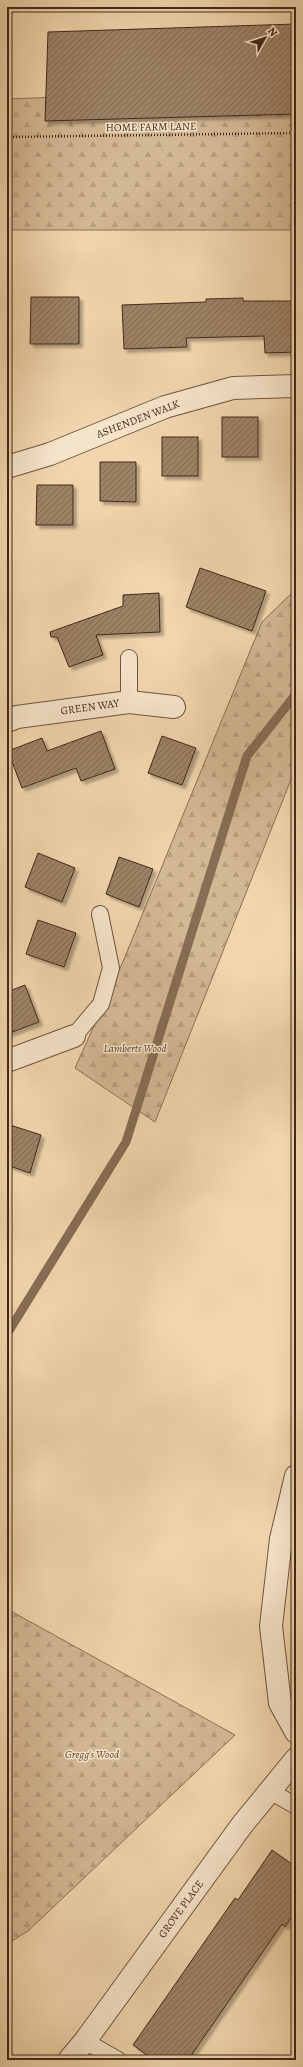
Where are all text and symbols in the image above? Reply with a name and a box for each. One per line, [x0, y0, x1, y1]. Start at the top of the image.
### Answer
north arrow [245, 18, 285, 58]
text: N [264, 24, 281, 40]
street label: HOME FARM LANE [106, 119, 196, 135]
street label: ASHENDEN WALK [93, 396, 182, 442]
street label: GREEN WAY [60, 695, 121, 719]
park label: Lamberts Wood [104, 1041, 167, 1056]
park label: Gregg's Wood [65, 1747, 119, 1762]
street label: GROVE PLACE [155, 1877, 207, 1941]

